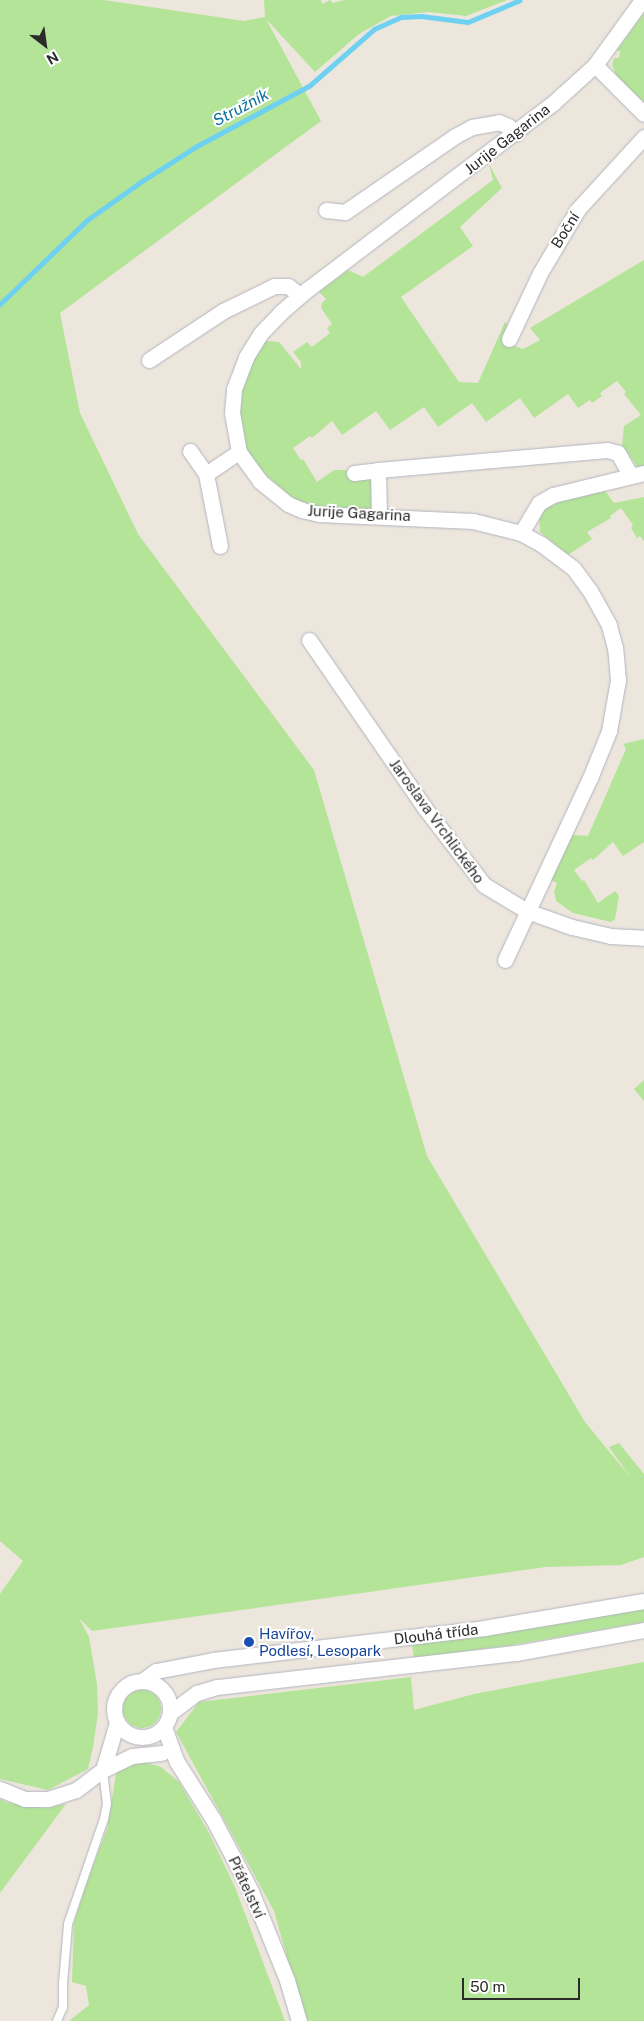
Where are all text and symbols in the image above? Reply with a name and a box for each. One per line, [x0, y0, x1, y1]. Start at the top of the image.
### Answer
north arrow [20, 20, 70, 70]
text: N [44, 48, 61, 68]
water label: Stružník [210, 85, 272, 131]
street label: Jurije Gagarina [461, 100, 553, 178]
street label: Boční [547, 209, 583, 251]
street label: Jurije Gagarina [307, 501, 411, 525]
street label: Jaroslava Vrchlického [386, 755, 488, 887]
street label: Dlouhá třída [393, 1620, 479, 1648]
place label: Havířov, Podlesí, Lesopark [259, 1624, 381, 1659]
marker: Havířov, Podlesí, Lesopark [243, 1636, 255, 1648]
street label: Přátelství [225, 1853, 269, 1921]
scale bar [464, 1968, 582, 2000]
text: 50 m [470, 1978, 505, 1995]

